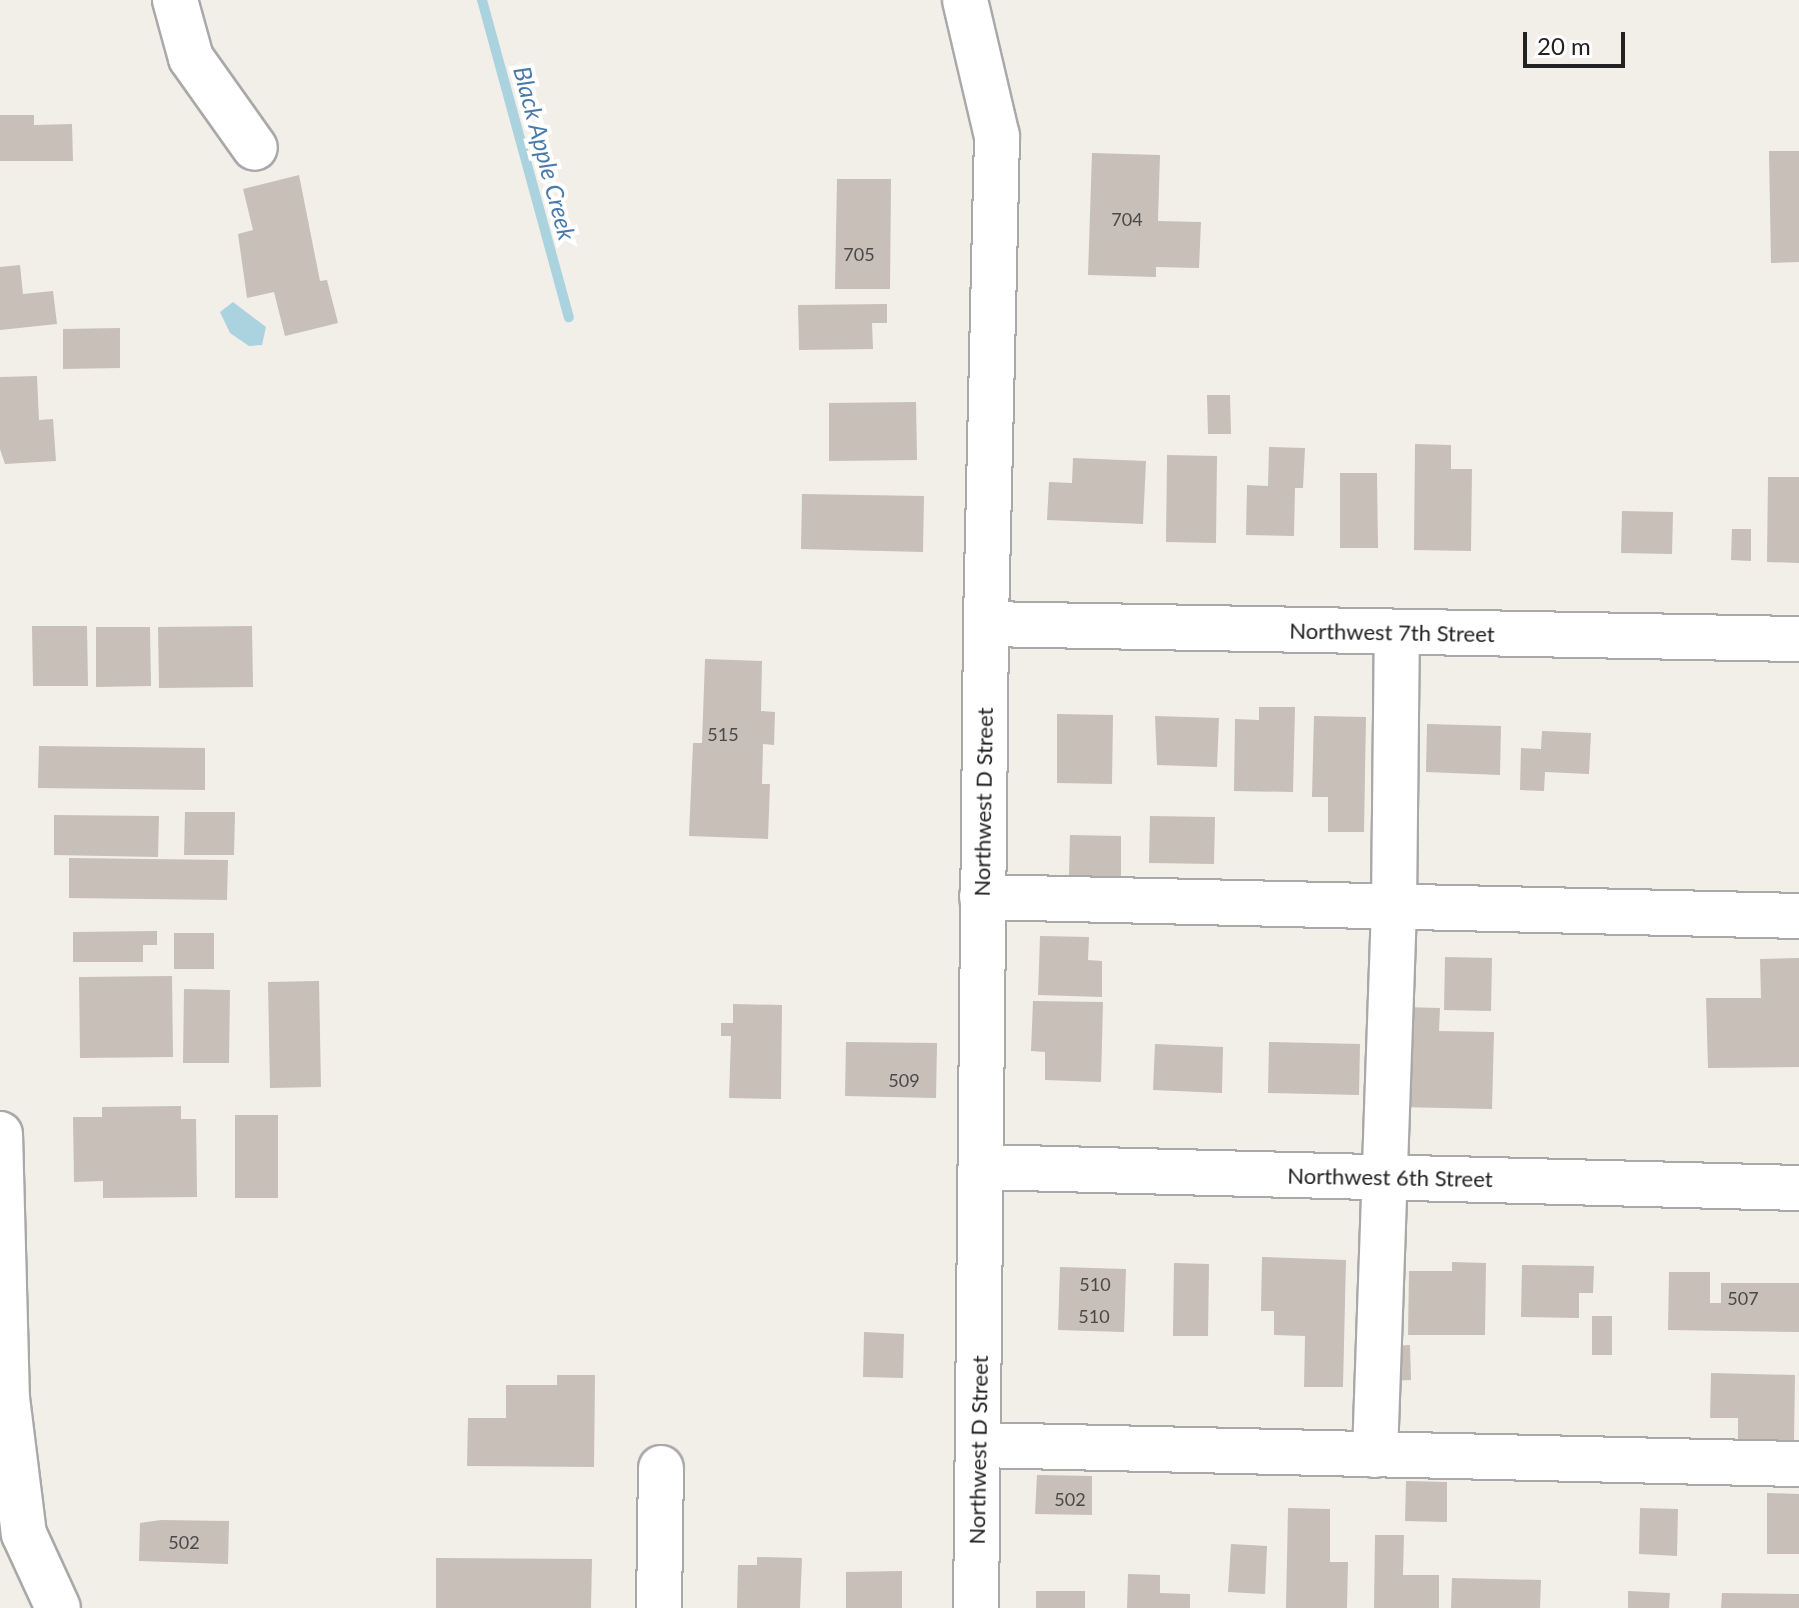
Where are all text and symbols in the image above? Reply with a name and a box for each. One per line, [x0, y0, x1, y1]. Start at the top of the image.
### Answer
scale bar [1527, 16, 1629, 66]
text: 20 m [1537, 31, 1591, 60]
water label: Black Apple Creek [508, 62, 582, 244]
house number: 704 [1111, 208, 1143, 230]
house number: 705 [843, 243, 875, 265]
street label: Northwest 7th Street [1289, 617, 1495, 647]
street label: Northwest D Street [968, 707, 998, 897]
house number: 515 [707, 723, 739, 745]
house number: 509 [888, 1069, 920, 1091]
street label: Northwest 6th Street [1287, 1162, 1493, 1192]
house number: 510 [1079, 1273, 1111, 1295]
house number: 507 [1727, 1287, 1759, 1309]
house number: 510 [1078, 1305, 1110, 1327]
street label: Northwest D Street [963, 1355, 993, 1545]
house number: 502 [1054, 1488, 1086, 1510]
house number: 502 [168, 1531, 200, 1553]

